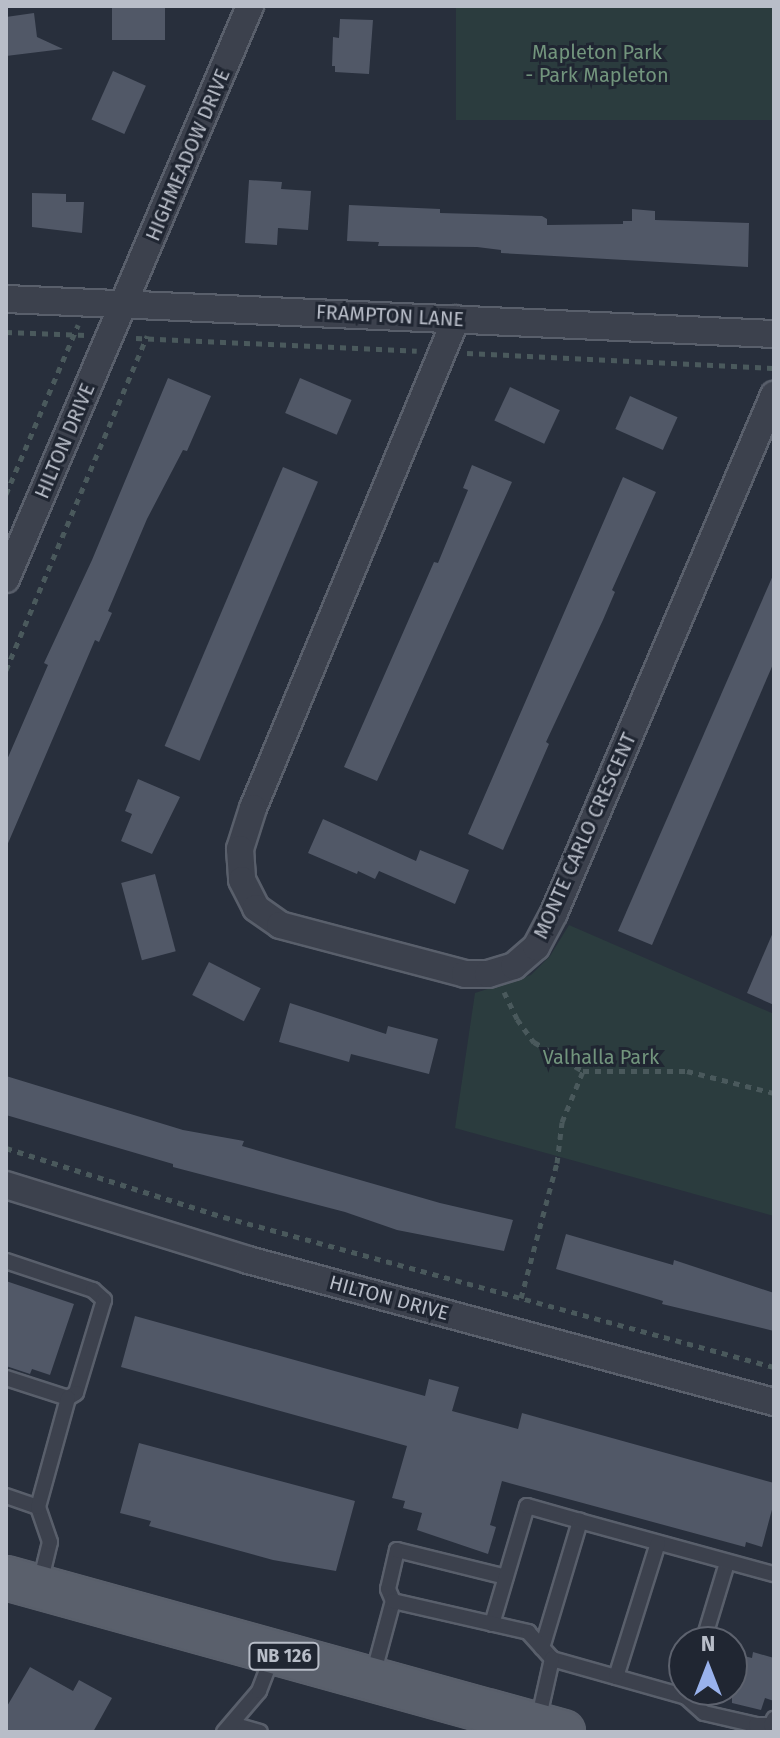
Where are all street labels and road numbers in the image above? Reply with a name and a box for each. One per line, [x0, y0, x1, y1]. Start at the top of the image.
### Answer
street label: HIGHMEADOW DRIVE [141, 65, 235, 245]
street label: FRAMPTON LANE [315, 300, 465, 332]
street label: HILTON DRIVE [30, 380, 100, 502]
street label: MONTE CARLO CRESCENT [529, 729, 641, 943]
street label: HILTON DRIVE [327, 1270, 451, 1326]
road number: NB 126 [248, 1642, 320, 1670]

